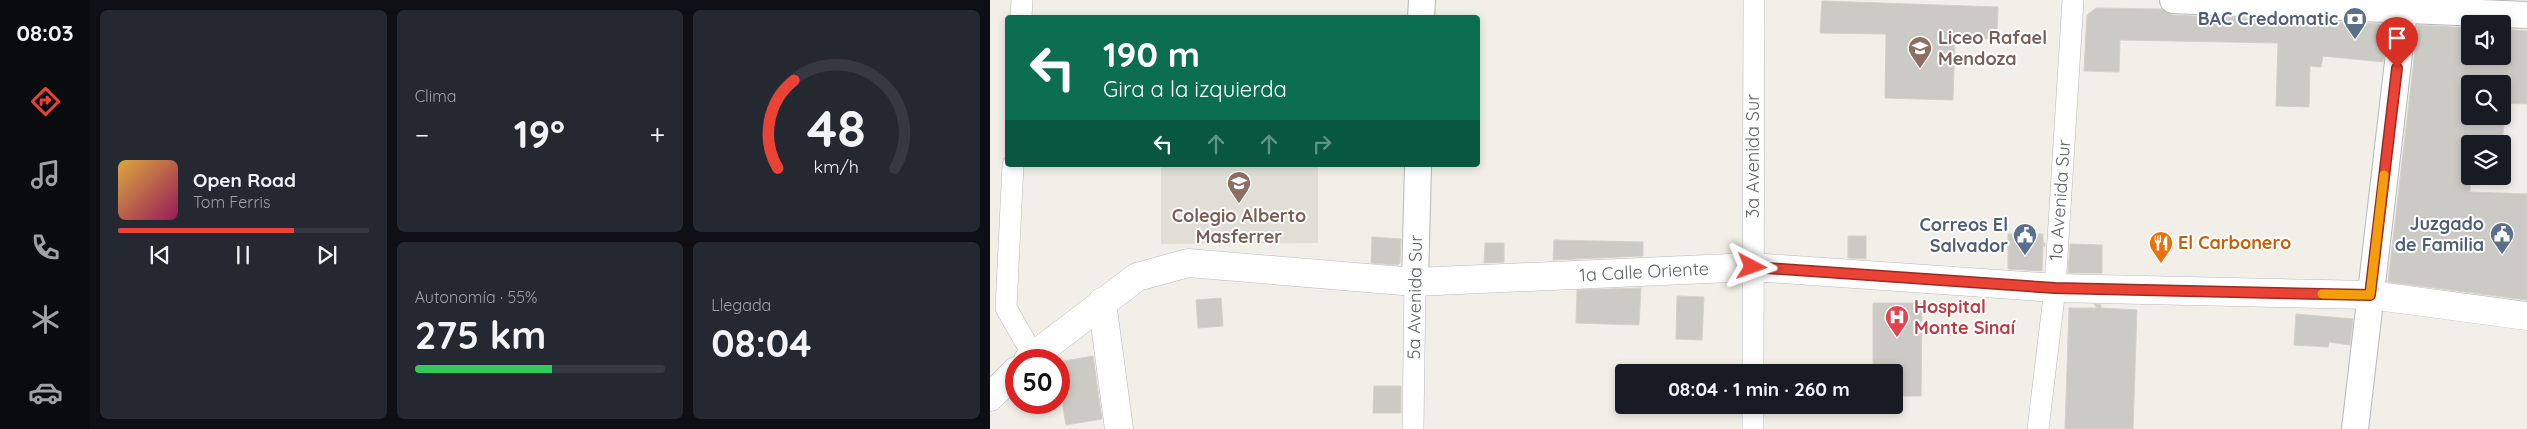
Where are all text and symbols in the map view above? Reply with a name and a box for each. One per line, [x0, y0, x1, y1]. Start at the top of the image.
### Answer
bank icon: BAC Credomatic [2342, 6, 2368, 40]
place label: BAC Credomatic [2198, 7, 2338, 30]
map controls [2461, 15, 2511, 185]
button: sound [2461, 15, 2511, 65]
pin [2376, 17, 2418, 68]
text: 08:03 [17, 19, 73, 47]
icon: arrive [2383, 24, 2411, 52]
place label: Liceo Rafael Mendoza [1938, 26, 2047, 70]
text: 190 m [1103, 32, 1200, 76]
icon: left [1020, 35, 1085, 100]
school or university icon: Liceo Rafael Mendoza [1907, 35, 1933, 69]
text: Gira a la izquierda [1103, 75, 1287, 103]
button: search [2461, 75, 2511, 125]
icon: directions [28, 84, 63, 119]
text: Clima [415, 86, 457, 106]
street label: 3a Avenida Sur [1741, 94, 1764, 218]
text: 48 [807, 95, 866, 160]
text: 19° [514, 110, 565, 158]
text: − [415, 117, 429, 152]
text: + [650, 117, 665, 152]
icon: left [1149, 130, 1177, 158]
icon: ahead [1202, 130, 1230, 158]
icon: ahead [1255, 130, 1283, 158]
icon: right [1308, 130, 1336, 158]
button: layers [2461, 135, 2511, 185]
street label: 1a Avenida Sur [2044, 138, 2075, 261]
text: km/h [814, 155, 859, 177]
icon: music [28, 157, 63, 192]
text: Open Road [193, 168, 296, 192]
school or university icon: Colegio Alberto Masferrer [1226, 170, 1252, 204]
text: Tom Ferris [193, 192, 270, 212]
place label: Colegio Alberto Masferrer [1172, 204, 1306, 248]
place label: Juzgado de Familia [2395, 212, 2484, 256]
place label: Correos El Salvador [1920, 213, 2008, 257]
public building icon: Juzgado de Familia [2489, 221, 2515, 255]
public building icon: Correos El Salvador [2012, 222, 2038, 256]
icon: phone [28, 230, 63, 265]
restaurant icon: El Carbonero [2148, 230, 2174, 264]
place label: El Carbonero [2178, 231, 2291, 254]
street label: 5a Avenida Sur [1402, 234, 1427, 360]
position arrow [1725, 240, 1777, 292]
icon: previous [146, 241, 174, 269]
icon: pause [229, 241, 257, 269]
icon: next [313, 241, 341, 269]
street label: 1a Calle Oriente [1579, 257, 1709, 286]
text: Autonomía · 55% [415, 287, 537, 307]
text: Llegada [711, 295, 771, 315]
place label: Hospital Monte Sinaí [1914, 295, 2016, 339]
icon: climate [28, 302, 63, 337]
hospital icon: Hospital Monte Sinaí [1884, 304, 1910, 338]
text: 275 km [415, 311, 546, 359]
text: 08:04 [711, 319, 812, 367]
speed limit sign: 50 [1005, 349, 1070, 414]
icon: car [28, 375, 63, 410]
text: 08:04 · 1 min · 260 m [1668, 377, 1850, 401]

